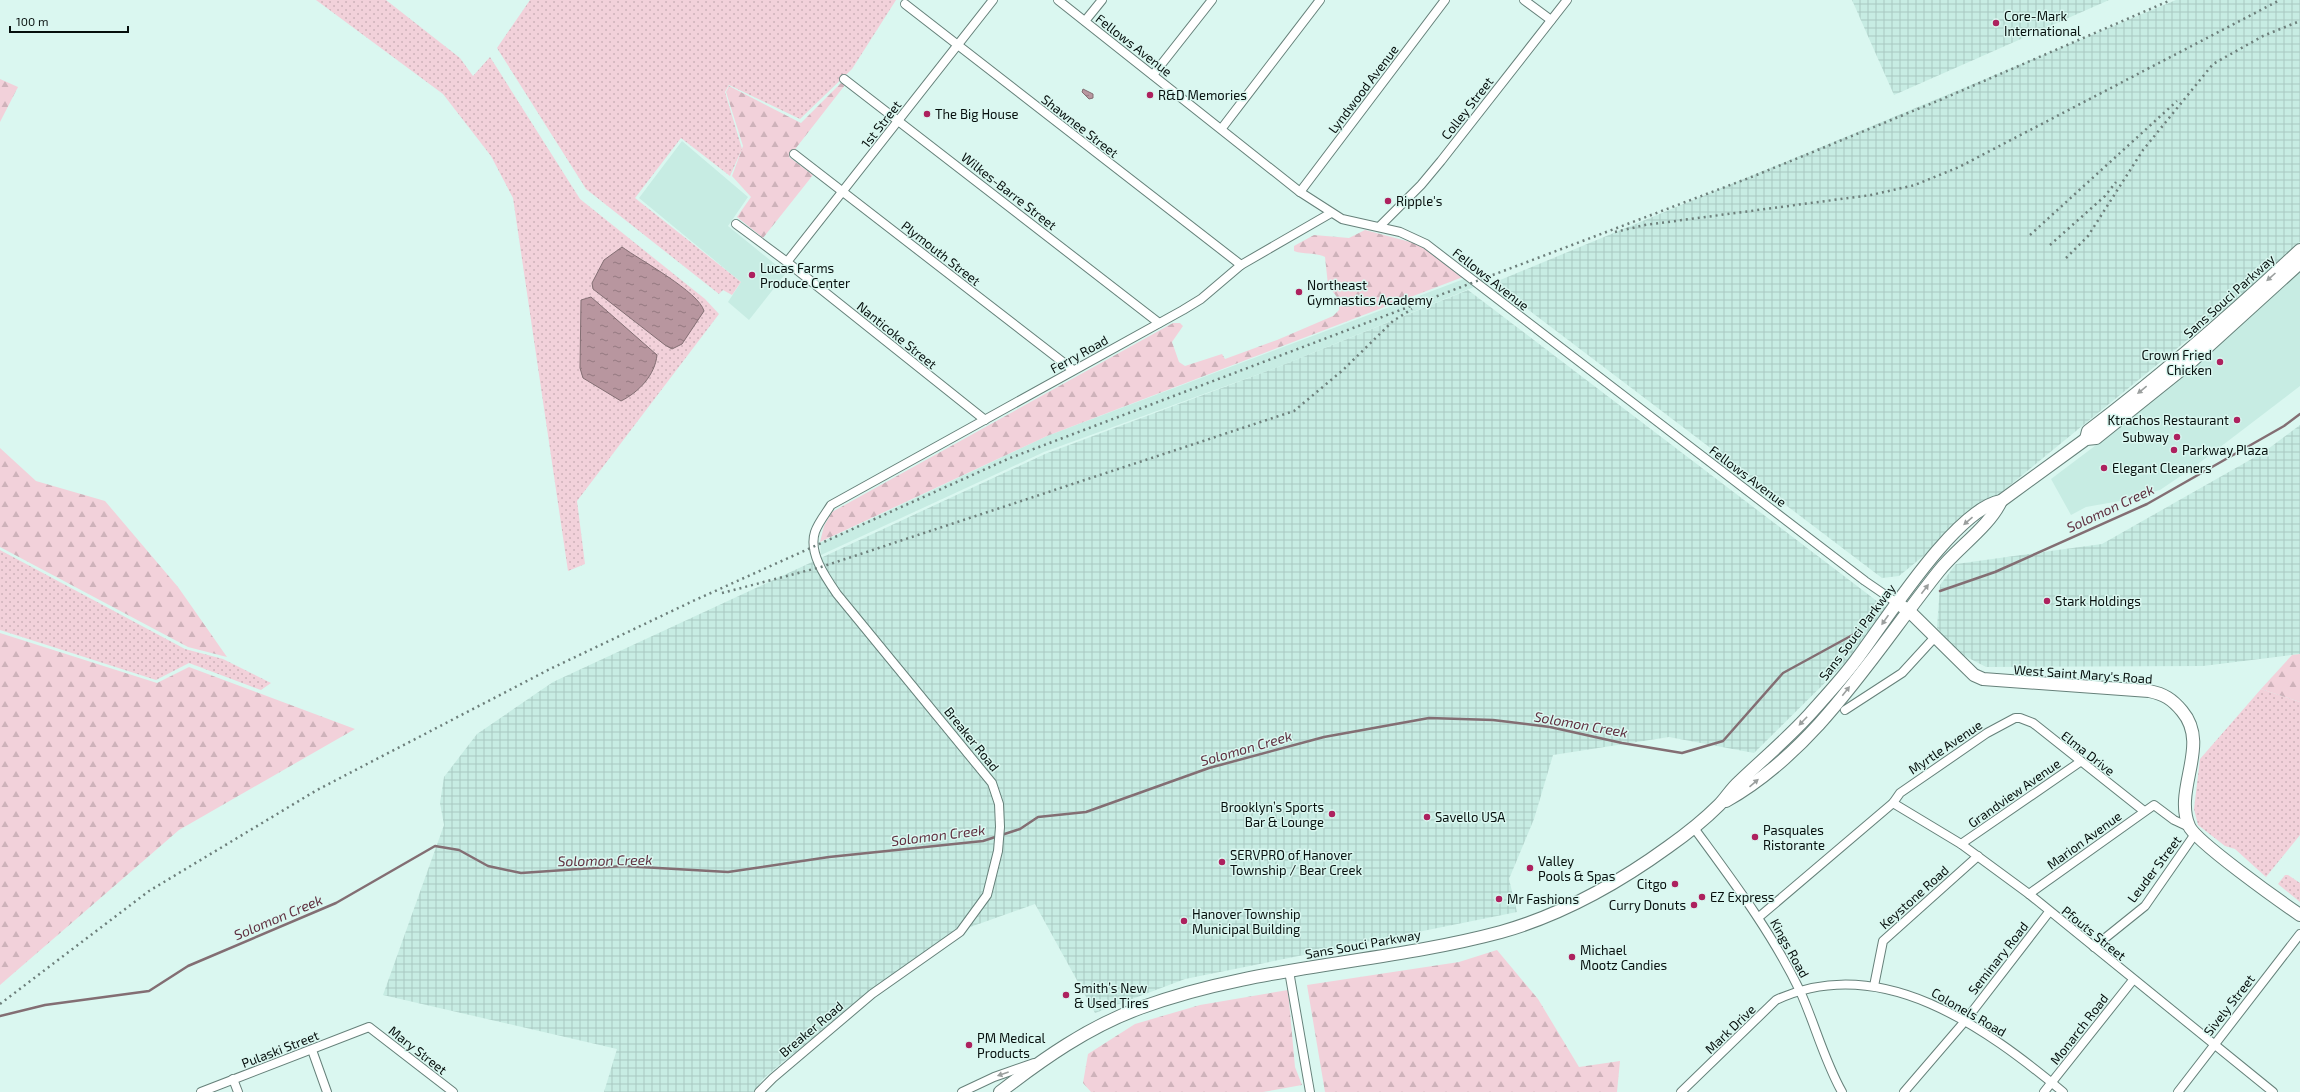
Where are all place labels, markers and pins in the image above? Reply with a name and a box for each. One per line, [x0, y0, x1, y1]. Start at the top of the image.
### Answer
place label: Core-Mark International [2004, 8, 2081, 39]
marker: Core-Mark International [1991, 18, 2001, 28]
place label: R&D Memories [1158, 87, 1247, 103]
marker: R&D Memories [1145, 90, 1155, 100]
place label: The Big House [935, 106, 1019, 122]
marker: The Big House [922, 109, 932, 119]
place label: Ripple's [1396, 193, 1442, 209]
marker: Ripple's [1383, 196, 1393, 206]
place label: Lucas Farms Produce Center [760, 260, 850, 291]
marker: Lucas Farms Produce Center [747, 270, 757, 280]
place label: Northeast Gymnastics Academy [1307, 277, 1433, 308]
marker: Northeast Gymnastics Academy [1294, 287, 1304, 297]
place label: Crown Fried Chicken [2141, 347, 2212, 378]
marker: Crown Fried Chicken [2215, 357, 2225, 367]
place label: Ktrachos Restaurant [2108, 412, 2229, 428]
marker: Ktrachos Restaurant [2232, 415, 2242, 425]
place label: Subway [2122, 429, 2169, 445]
marker: Subway [2172, 432, 2182, 442]
place label: Parkway Plaza [2182, 442, 2268, 458]
marker: Parkway Plaza [2169, 445, 2179, 455]
place label: Elegant Cleaners [2112, 460, 2212, 476]
marker: Elegant Cleaners [2099, 463, 2109, 473]
place label: Stark Holdings [2055, 593, 2141, 609]
marker: Stark Holdings [2042, 596, 2052, 606]
place label: Brooklyn’s Sports Bar & Lounge [1221, 799, 1324, 830]
marker: Brooklyn’s Sports Bar & Lounge [1327, 809, 1337, 819]
place label: Savello USA [1435, 809, 1505, 825]
marker: Savello USA [1422, 812, 1432, 822]
place label: Pasquales Ristorante [1763, 822, 1825, 853]
marker: Pasquales Ristorante [1750, 832, 1760, 842]
place label: SERVPRO of Hanover Township / Bear Creek [1230, 847, 1363, 878]
place label: Valley Pools & Spas [1538, 853, 1615, 884]
marker: SERVPRO of Hanover Township / Bear Creek [1217, 857, 1227, 867]
marker: Valley Pools & Spas [1525, 863, 1535, 873]
place label: Citgo [1637, 876, 1667, 892]
marker: Citgo [1670, 879, 1680, 889]
place label: EZ Express [1710, 889, 1774, 905]
place label: Mr Fashions [1507, 891, 1579, 907]
marker: EZ Express [1697, 892, 1707, 902]
marker: Mr Fashions [1494, 894, 1504, 904]
place label: Curry Donuts [1609, 897, 1686, 913]
marker: Curry Donuts [1689, 900, 1699, 910]
place label: Hanover Township Municipal Building [1192, 906, 1301, 937]
marker: Hanover Township Municipal Building [1179, 916, 1189, 926]
place label: Michael Mootz Candies [1580, 942, 1667, 973]
marker: Michael Mootz Candies [1567, 952, 1577, 962]
place label: Smith’s New & Used Tires [1074, 980, 1149, 1011]
marker: Smith’s New & Used Tires [1061, 990, 1071, 1000]
place label: PM Medical Products [977, 1030, 1046, 1061]
marker: PM Medical Products [964, 1040, 974, 1050]

